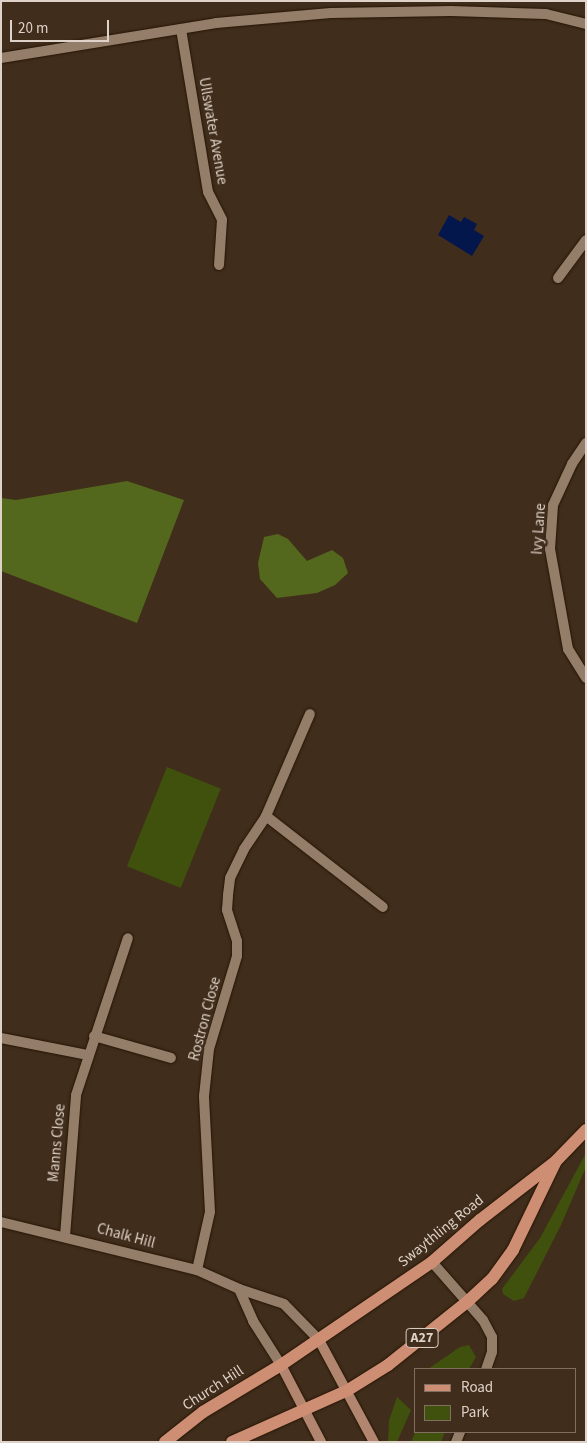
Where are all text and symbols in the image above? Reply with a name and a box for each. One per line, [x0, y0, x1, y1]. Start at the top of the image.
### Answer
scale bar [12, 10, 111, 42]
text: 20 m [18, 18, 48, 39]
street label: Ullswater Avenue [195, 76, 231, 186]
street label: Ivy Lane [528, 503, 550, 555]
street label: Rostron Close [185, 975, 225, 1063]
street label: Manns Close [45, 1103, 69, 1183]
street label: Swaythling Road [395, 1191, 487, 1271]
street label: Chalk Hill [95, 1220, 157, 1252]
road number: A27 [404, 1326, 440, 1350]
street label: Church Hill [179, 1362, 247, 1414]
legend [414, 1368, 577, 1433]
text: Road [461, 1377, 493, 1398]
text: Park [461, 1402, 489, 1423]

